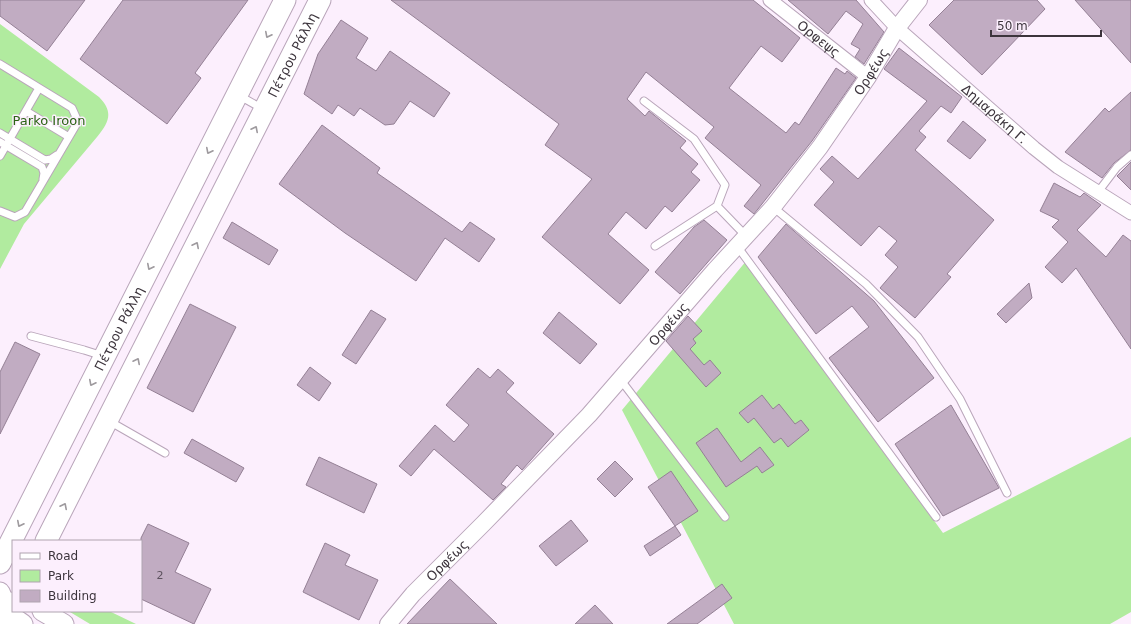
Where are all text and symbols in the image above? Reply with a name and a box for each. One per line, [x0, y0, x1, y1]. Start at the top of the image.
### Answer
street label: Πέτρου Ράλλη [265, 10, 320, 100]
scale bar [991, 12, 1101, 38]
street label: Ορφεψς [794, 17, 843, 60]
text: 50 m [997, 19, 1028, 33]
one-way arrow [265, 31, 273, 38]
street label: Ορφέως [850, 45, 891, 98]
street label: Δημαράκη Γ. [959, 81, 1031, 146]
park label: Parko Iroon [13, 113, 85, 128]
one-way arrow [250, 125, 258, 133]
one-way arrow [206, 147, 214, 154]
one-way arrow [192, 241, 199, 249]
one-way arrow [147, 262, 155, 270]
street label: Πέτρου Ράλλη [91, 284, 146, 373]
street label: Ορφέως [645, 299, 691, 349]
one-way arrow [133, 357, 140, 365]
one-way arrow [89, 378, 96, 386]
one-way arrow [59, 503, 66, 510]
one-way arrow [17, 520, 24, 528]
street label: Ορφέως [423, 536, 471, 584]
legend [12, 540, 142, 612]
text: Road [48, 549, 78, 563]
text: Park [48, 569, 74, 583]
house number: 2 [157, 569, 164, 582]
text: Building [48, 589, 97, 603]

